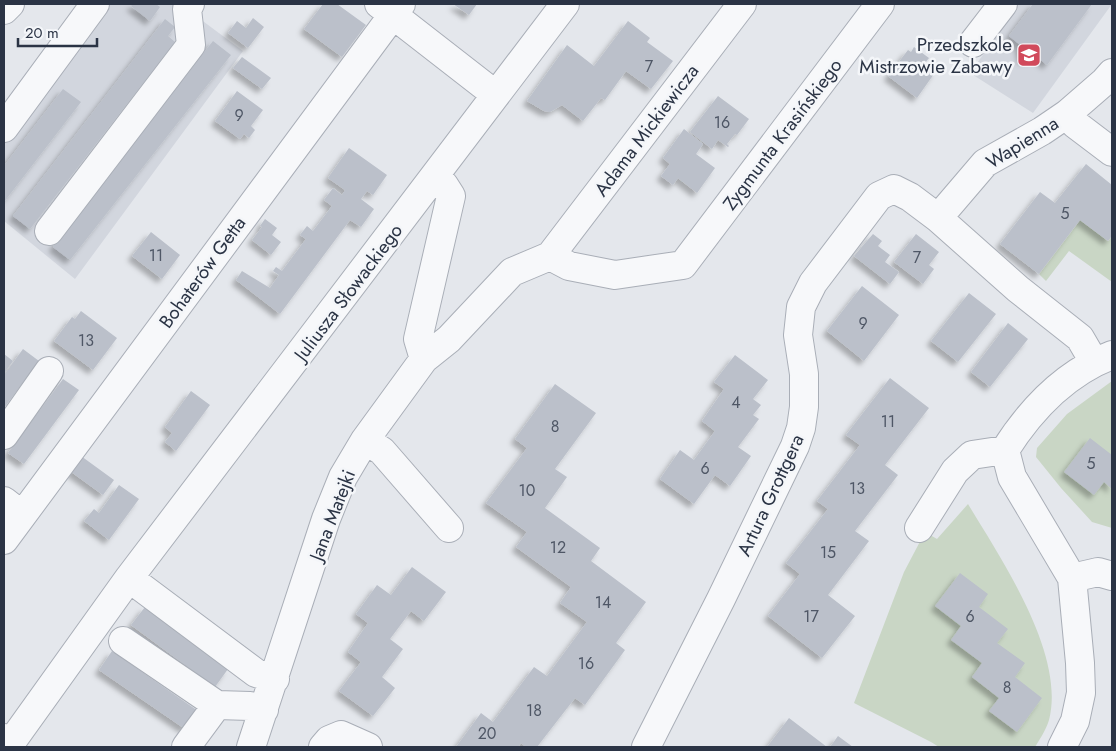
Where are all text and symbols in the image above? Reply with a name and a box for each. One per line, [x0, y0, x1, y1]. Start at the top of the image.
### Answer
scale bar [18, 15, 96, 47]
text: 20 m [25, 22, 59, 44]
place label: Przedszkole Mistrzowie Zabawy [859, 31, 1013, 80]
school or university icon: Przedszkole Mistrzowie Zabawy [1016, 42, 1042, 68]
street label: Zygmunta Krasińskiego [716, 53, 848, 216]
house number: 7 [645, 55, 654, 78]
street label: Adama Mickiewicza [588, 59, 705, 202]
house number: 9 [234, 104, 244, 127]
street label: Wapienna [981, 110, 1064, 175]
house number: 16 [714, 111, 730, 134]
house number: 5 [1060, 202, 1070, 225]
street label: Bohaterów Getta [153, 211, 252, 334]
street label: Juliusza Słowackiego [286, 218, 409, 369]
house number: 11 [149, 244, 163, 267]
house number: 7 [913, 246, 922, 269]
house number: 9 [858, 312, 868, 335]
house number: 13 [78, 329, 94, 352]
house number: 4 [731, 391, 741, 414]
house number: 11 [881, 410, 895, 433]
house number: 8 [551, 415, 559, 438]
street label: Artura Grottgera [730, 430, 811, 561]
house number: 5 [1086, 452, 1096, 475]
house number: 6 [700, 457, 710, 480]
street label: Jana Matejki [302, 466, 362, 567]
house number: 13 [849, 477, 865, 500]
house number: 10 [519, 479, 535, 502]
house number: 12 [550, 536, 566, 559]
house number: 15 [820, 541, 836, 564]
house number: 14 [595, 591, 611, 614]
house number: 17 [803, 605, 819, 628]
house number: 6 [965, 605, 975, 628]
house number: 16 [578, 652, 594, 675]
house number: 8 [1003, 676, 1011, 699]
house number: 18 [526, 699, 542, 722]
house number: 20 [478, 722, 496, 745]

